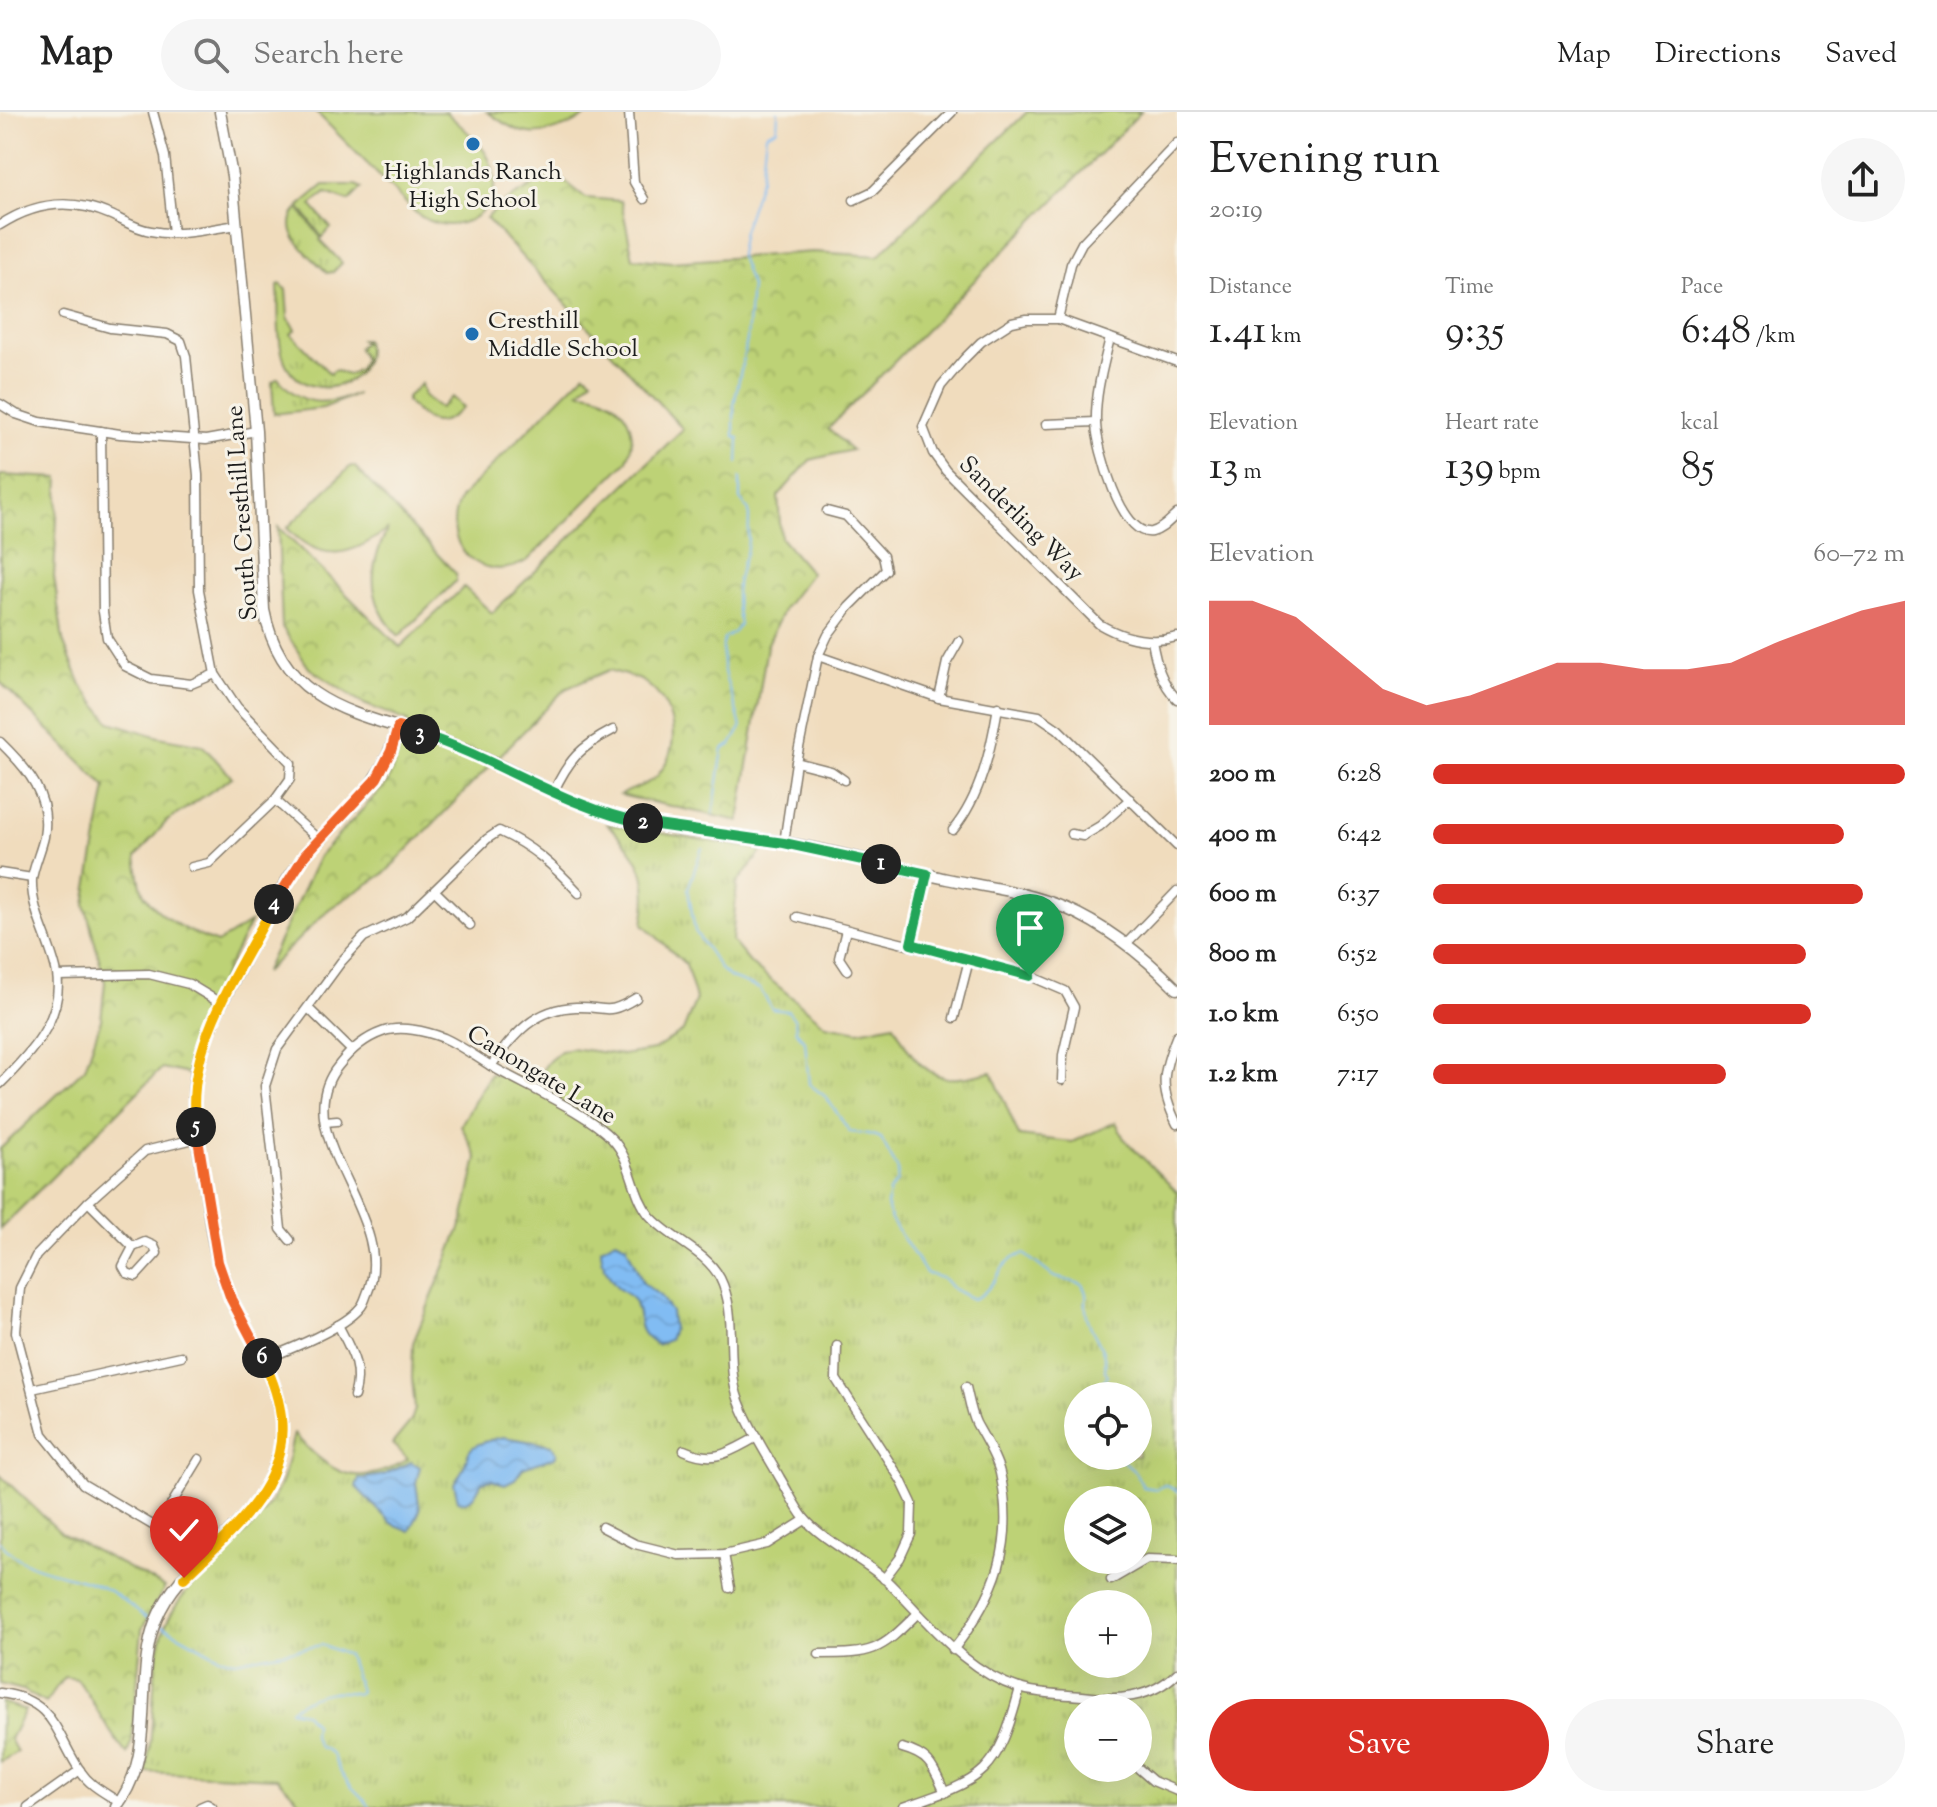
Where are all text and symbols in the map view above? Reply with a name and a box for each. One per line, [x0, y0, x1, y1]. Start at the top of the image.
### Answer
search box [161, 19, 721, 91]
text: Map [40, 28, 113, 82]
icon: search [189, 33, 233, 77]
text: Search here [253, 34, 404, 77]
text: Map [1557, 35, 1611, 75]
text: Directions [1655, 35, 1781, 75]
text: Saved [1825, 35, 1897, 75]
text: Evening run [1209, 130, 1441, 193]
marker: Highlands Ranch High School [464, 135, 482, 153]
button: share [1821, 138, 1905, 222]
place label: Highlands Ranch High School [384, 156, 562, 218]
text: 20:19 [1209, 192, 1263, 229]
text: Distance [1209, 272, 1292, 304]
text: Time [1445, 272, 1494, 304]
text: Pace [1681, 272, 1723, 304]
text: 1.41 [1209, 304, 1266, 361]
text: 9:35 [1445, 304, 1505, 361]
text: 6:48 [1681, 304, 1751, 361]
place label: Cresthill Middle School [488, 305, 638, 367]
text: km [1266, 321, 1301, 353]
text: /km [1751, 321, 1796, 353]
marker: Cresthill Middle School [463, 325, 481, 343]
street label: South Cresthill Lane [219, 404, 267, 622]
text: Elevation [1209, 408, 1298, 440]
text: Heart rate [1445, 408, 1539, 440]
text: kcal [1681, 408, 1719, 440]
text: 13 [1209, 440, 1239, 497]
text: 139 [1445, 440, 1494, 497]
text: 85 [1681, 440, 1715, 497]
street label: Sanderling Way [950, 449, 1091, 590]
text: m [1239, 457, 1262, 489]
text: bpm [1494, 457, 1541, 489]
text: Elevation [1209, 536, 1314, 573]
text: 60–72 m [1813, 536, 1905, 573]
pin: 3 [400, 714, 440, 754]
text: 3 [416, 718, 424, 750]
text: 200 m [1209, 756, 1276, 793]
text: 6:28 [1337, 756, 1382, 793]
pin: 2 [623, 803, 663, 843]
text: 2 [638, 807, 648, 839]
text: 400 m [1209, 816, 1276, 853]
text: 6:42 [1337, 816, 1382, 853]
pin: 1 [861, 844, 901, 884]
text: 1 [877, 848, 885, 880]
text: 600 m [1209, 876, 1276, 913]
text: 6:37 [1337, 876, 1380, 913]
pin: 4 [254, 884, 294, 924]
text: 4 [268, 888, 280, 920]
pin [996, 894, 1064, 976]
icon: arrive [1008, 906, 1052, 950]
text: 800 m [1209, 936, 1277, 973]
text: 6:52 [1337, 936, 1377, 973]
text: 1.0 km [1209, 996, 1279, 1033]
text: 6:50 [1337, 996, 1379, 1033]
street label: Canongate Lane [460, 1018, 622, 1134]
text: 1.2 km [1209, 1056, 1278, 1093]
text: 7:17 [1337, 1056, 1379, 1093]
pin: 5 [176, 1107, 216, 1147]
text: 5 [192, 1111, 200, 1143]
pin: 6 [242, 1338, 282, 1378]
text: 6 [257, 1342, 267, 1374]
map controls [1064, 1382, 1152, 1782]
button: locate [1064, 1382, 1152, 1470]
button: layers [1064, 1486, 1152, 1574]
pin [150, 1496, 218, 1578]
icon: check [162, 1508, 206, 1552]
button: + [1064, 1590, 1152, 1678]
button: − [1064, 1694, 1152, 1782]
button: Save [1209, 1699, 1549, 1791]
button: Share [1565, 1699, 1905, 1791]

